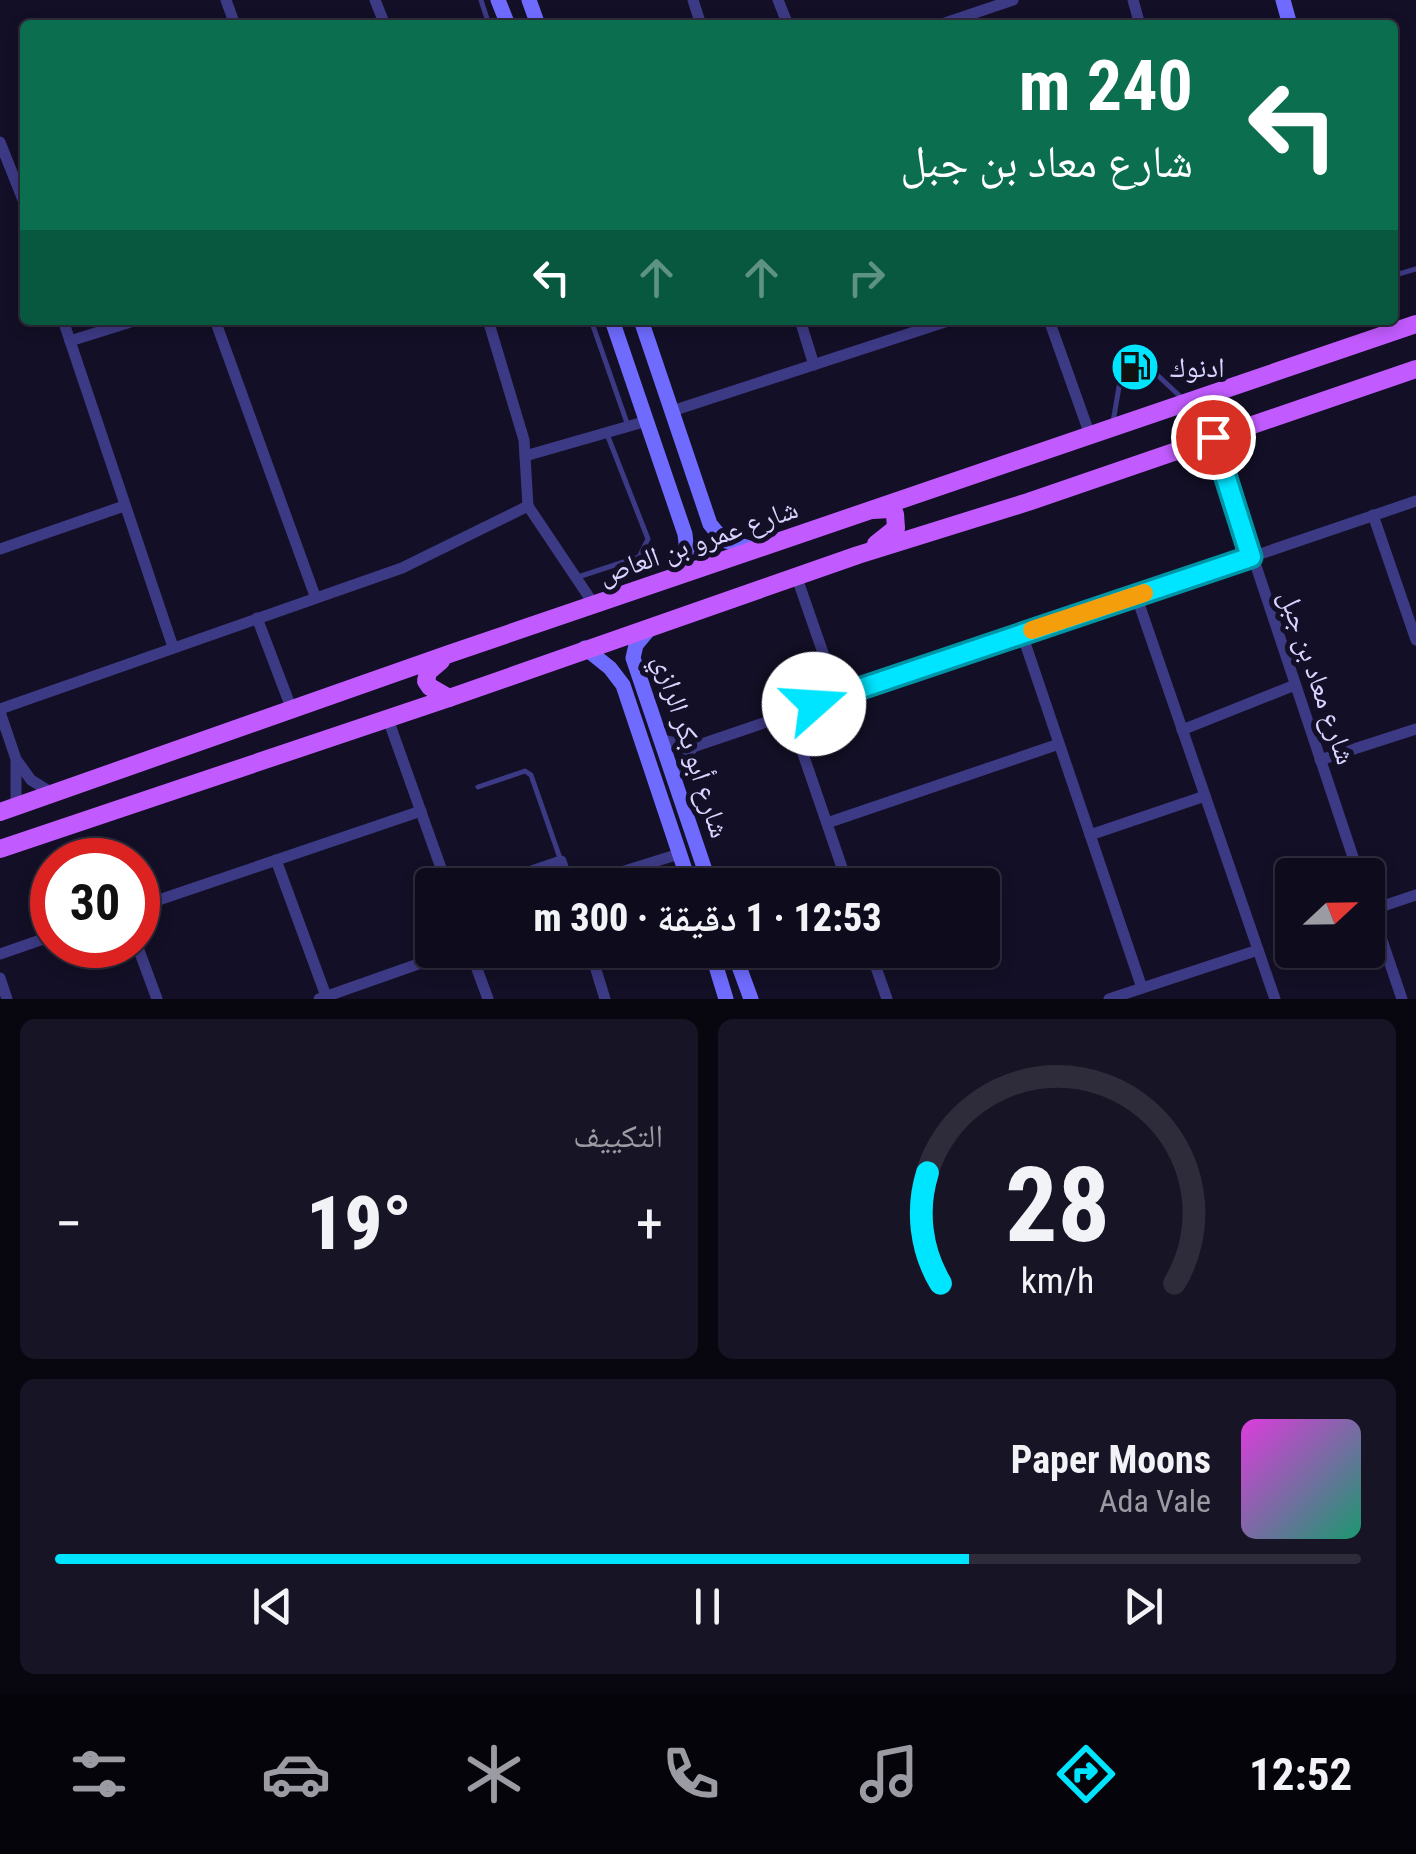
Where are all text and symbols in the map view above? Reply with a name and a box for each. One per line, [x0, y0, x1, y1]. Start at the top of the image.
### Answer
text: 240 m [1019, 45, 1193, 127]
icon: left [1228, 60, 1358, 190]
text: شارع معاد بن جبل [900, 135, 1193, 188]
icon: left [524, 250, 579, 305]
icon: ahead [629, 250, 684, 305]
icon: ahead [734, 250, 789, 305]
icon: right [839, 250, 894, 305]
fuel station icon: ادنوك [1109, 341, 1161, 393]
place label: ادنوك [1170, 351, 1225, 384]
pin [1171, 395, 1256, 480]
icon: arrive [1186, 410, 1241, 465]
street label: شارع عمرو بن العاص [594, 492, 803, 592]
street label: شارع معاد بن جبل [1271, 586, 1363, 769]
street label: شارع أبو بكر الرازي [641, 650, 737, 844]
position arrow [762, 652, 866, 756]
speed limit sign: 30 [30, 838, 160, 968]
north arrow [1275, 858, 1385, 968]
map controls [1275, 858, 1385, 968]
text: 12:53 · 1 دقيقة · 300 m [533, 896, 882, 940]
text: التكييف [573, 1117, 663, 1155]
text: 28 [1004, 1145, 1110, 1266]
text: 19° [306, 1179, 412, 1267]
text: − [55, 1192, 83, 1256]
text: + [636, 1192, 663, 1256]
text: km/h [1020, 1260, 1094, 1302]
text: Paper Moons [1011, 1438, 1211, 1482]
text: Ada Vale [1099, 1482, 1211, 1520]
icon: previous [245, 1579, 300, 1634]
icon: pause [680, 1579, 735, 1634]
icon: next [1116, 1579, 1171, 1634]
icon: filters [64, 1739, 134, 1809]
icon: car [261, 1739, 331, 1809]
icon: climate [459, 1739, 529, 1809]
icon: phone [656, 1739, 726, 1809]
icon: music [854, 1739, 924, 1809]
icon: directions [1051, 1739, 1121, 1809]
text: 12:52 [1249, 1748, 1352, 1801]

